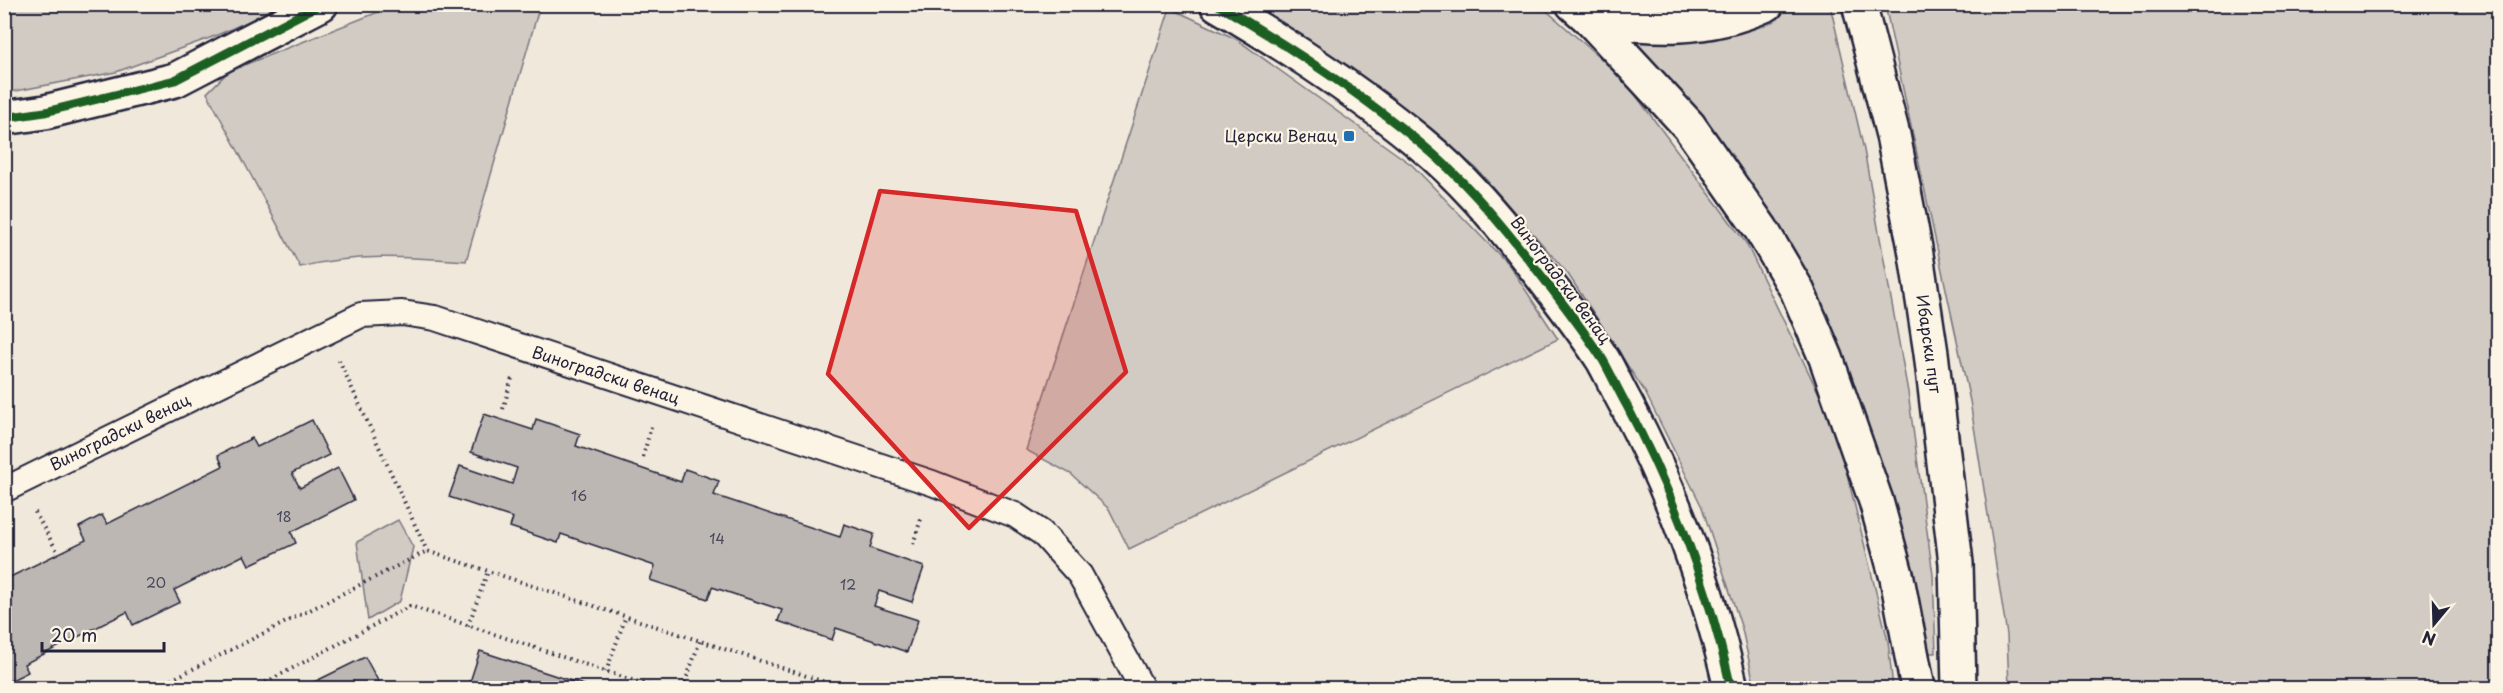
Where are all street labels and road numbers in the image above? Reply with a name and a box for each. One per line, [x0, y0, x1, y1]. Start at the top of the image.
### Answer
street label: Виноградски венац [1506, 211, 1618, 348]
street label: Ибарски пут [1911, 293, 1949, 395]
street label: Виноградски венац [529, 339, 684, 409]
street label: Виноградски венац [45, 386, 194, 476]

